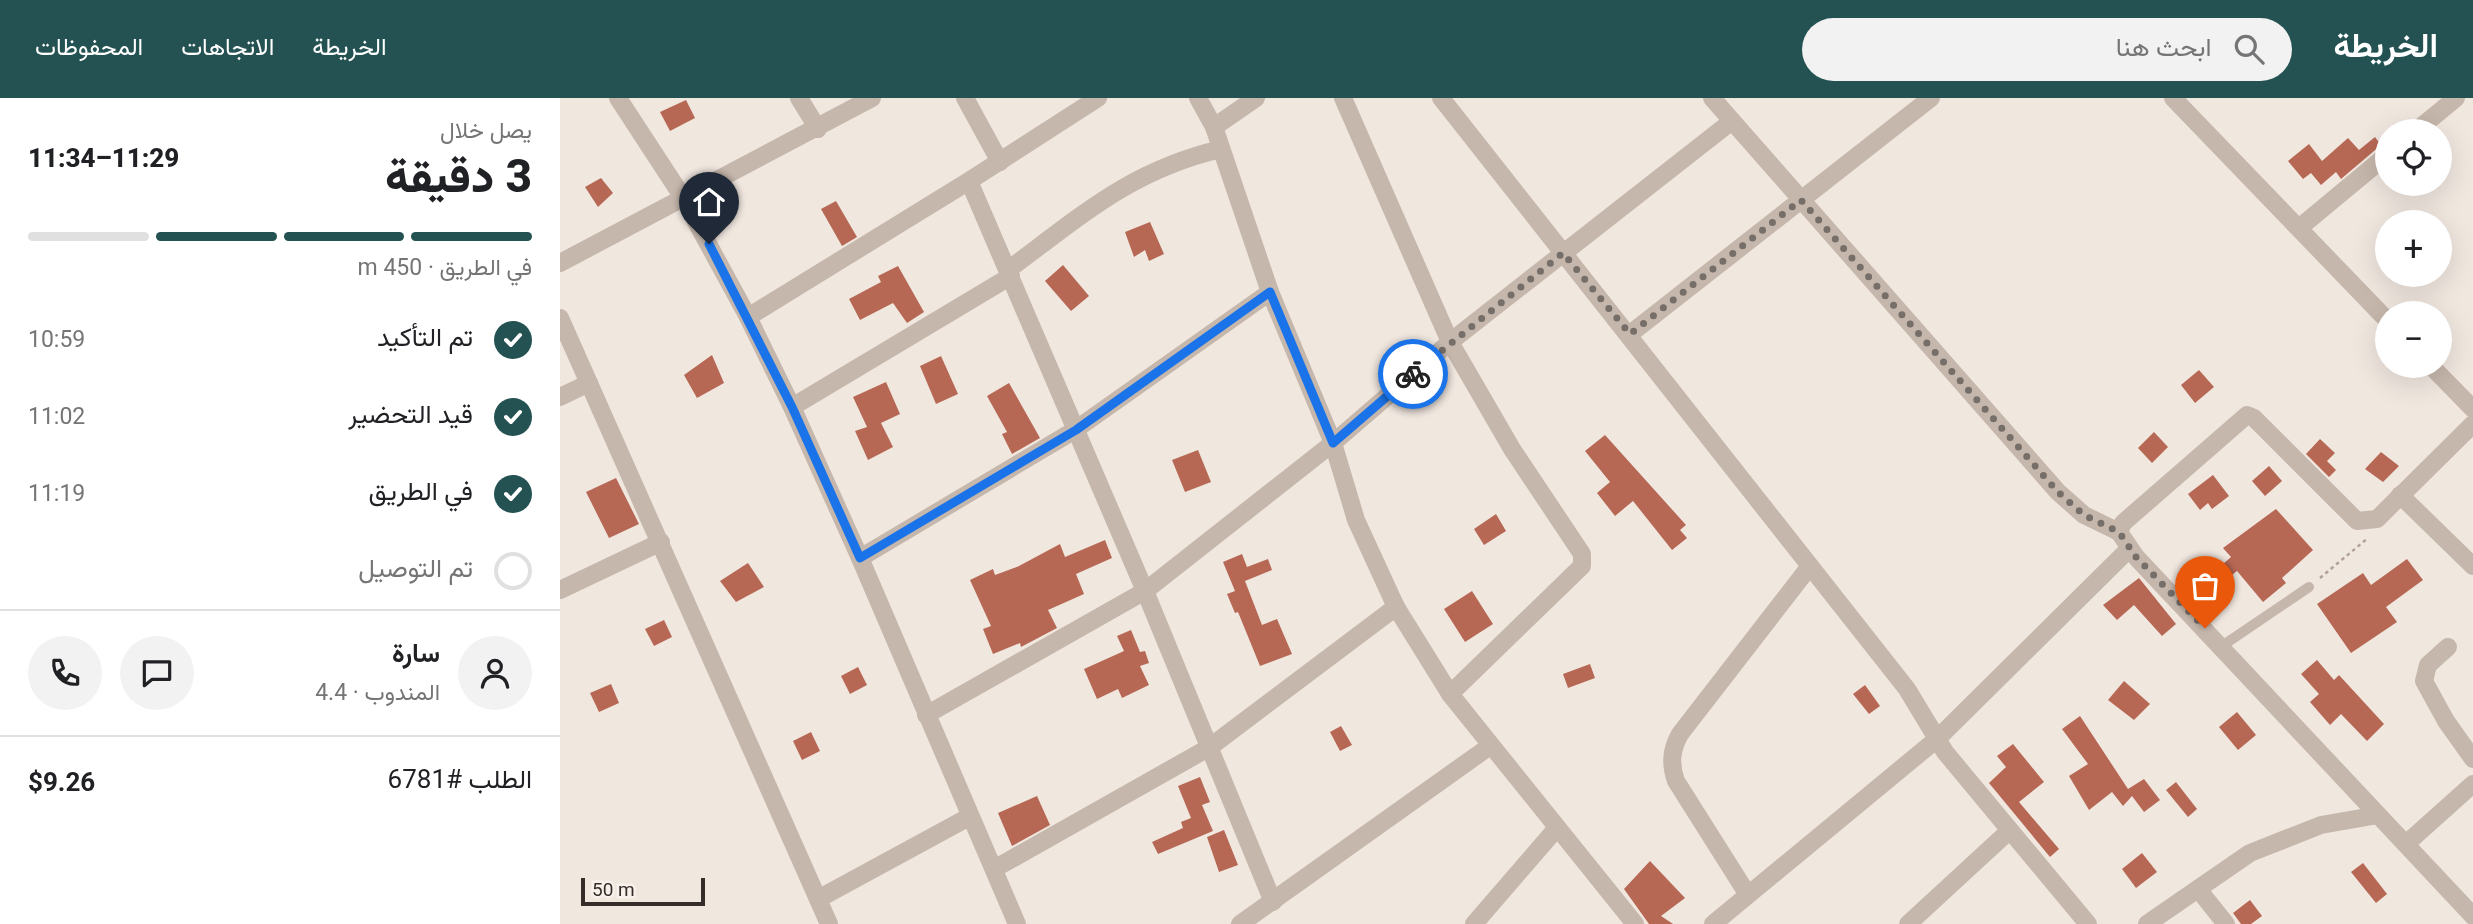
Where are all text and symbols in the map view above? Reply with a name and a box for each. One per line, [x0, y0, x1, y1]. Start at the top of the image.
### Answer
search box [1802, 18, 2292, 81]
text: الخريطة [2334, 26, 2438, 65]
icon: search [2230, 30, 2268, 68]
text: ابحث هنا [2116, 32, 2212, 62]
text: المحفوظات [35, 33, 143, 61]
text: الاتجاهات [181, 33, 274, 61]
text: الخريطة [312, 33, 387, 61]
text: يصل خلال [440, 117, 532, 144]
map controls [2375, 119, 2452, 378]
button: locate [2375, 119, 2452, 196]
text: 11:29–11:34 [28, 143, 179, 173]
text: 3 دقيقة [385, 149, 532, 203]
pin [679, 172, 739, 244]
icon: home [690, 183, 728, 221]
button: + [2375, 210, 2452, 287]
text: في الطريق · 450 m [358, 254, 532, 281]
button: − [2375, 301, 2452, 378]
icon: check [494, 321, 532, 359]
text: تم التأكيد [377, 322, 473, 352]
text: 10:59 [28, 326, 85, 353]
courier [1378, 339, 1448, 409]
icon: bike [1394, 355, 1432, 393]
icon: check [494, 398, 532, 436]
text: قيد التحضير [348, 399, 473, 429]
text: 11:02 [28, 403, 85, 430]
icon: check [494, 475, 532, 513]
text: في الطريق [369, 476, 473, 506]
text: 11:19 [28, 480, 85, 507]
text: تم التوصيل [358, 553, 473, 583]
pin [2175, 556, 2235, 628]
icon: bag [2186, 567, 2224, 605]
button: phone [28, 636, 102, 710]
button: chat [120, 636, 194, 710]
button: person [458, 636, 532, 710]
text: سارة [392, 638, 440, 668]
text: المندوب · 4.4 [315, 679, 440, 706]
text: الطلب #6781 [388, 764, 532, 794]
text: $9.26 [28, 767, 95, 797]
scale bar [581, 875, 705, 907]
text: 50 m [592, 878, 635, 901]

